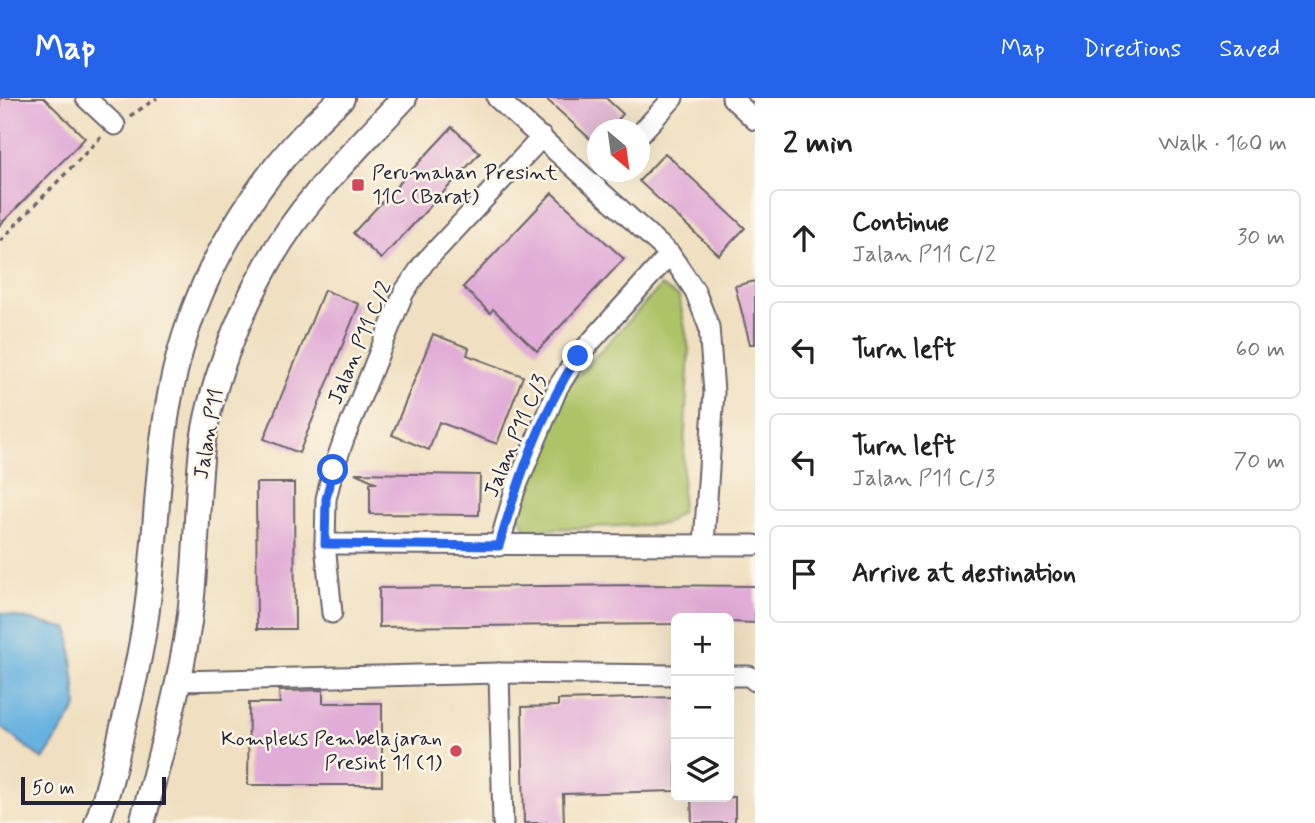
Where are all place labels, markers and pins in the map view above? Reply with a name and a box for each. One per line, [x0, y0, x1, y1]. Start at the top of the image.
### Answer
place label: Perumahan Presint 11C (Barat) [372, 159, 558, 211]
marker: Perumahan Presint 11C (Barat) [350, 177, 366, 193]
place label: Kompleks Pembelajaran Presint 11 (1) [221, 725, 443, 777]
marker: Kompleks Pembelajaran Presint 11 (1) [448, 743, 464, 759]

